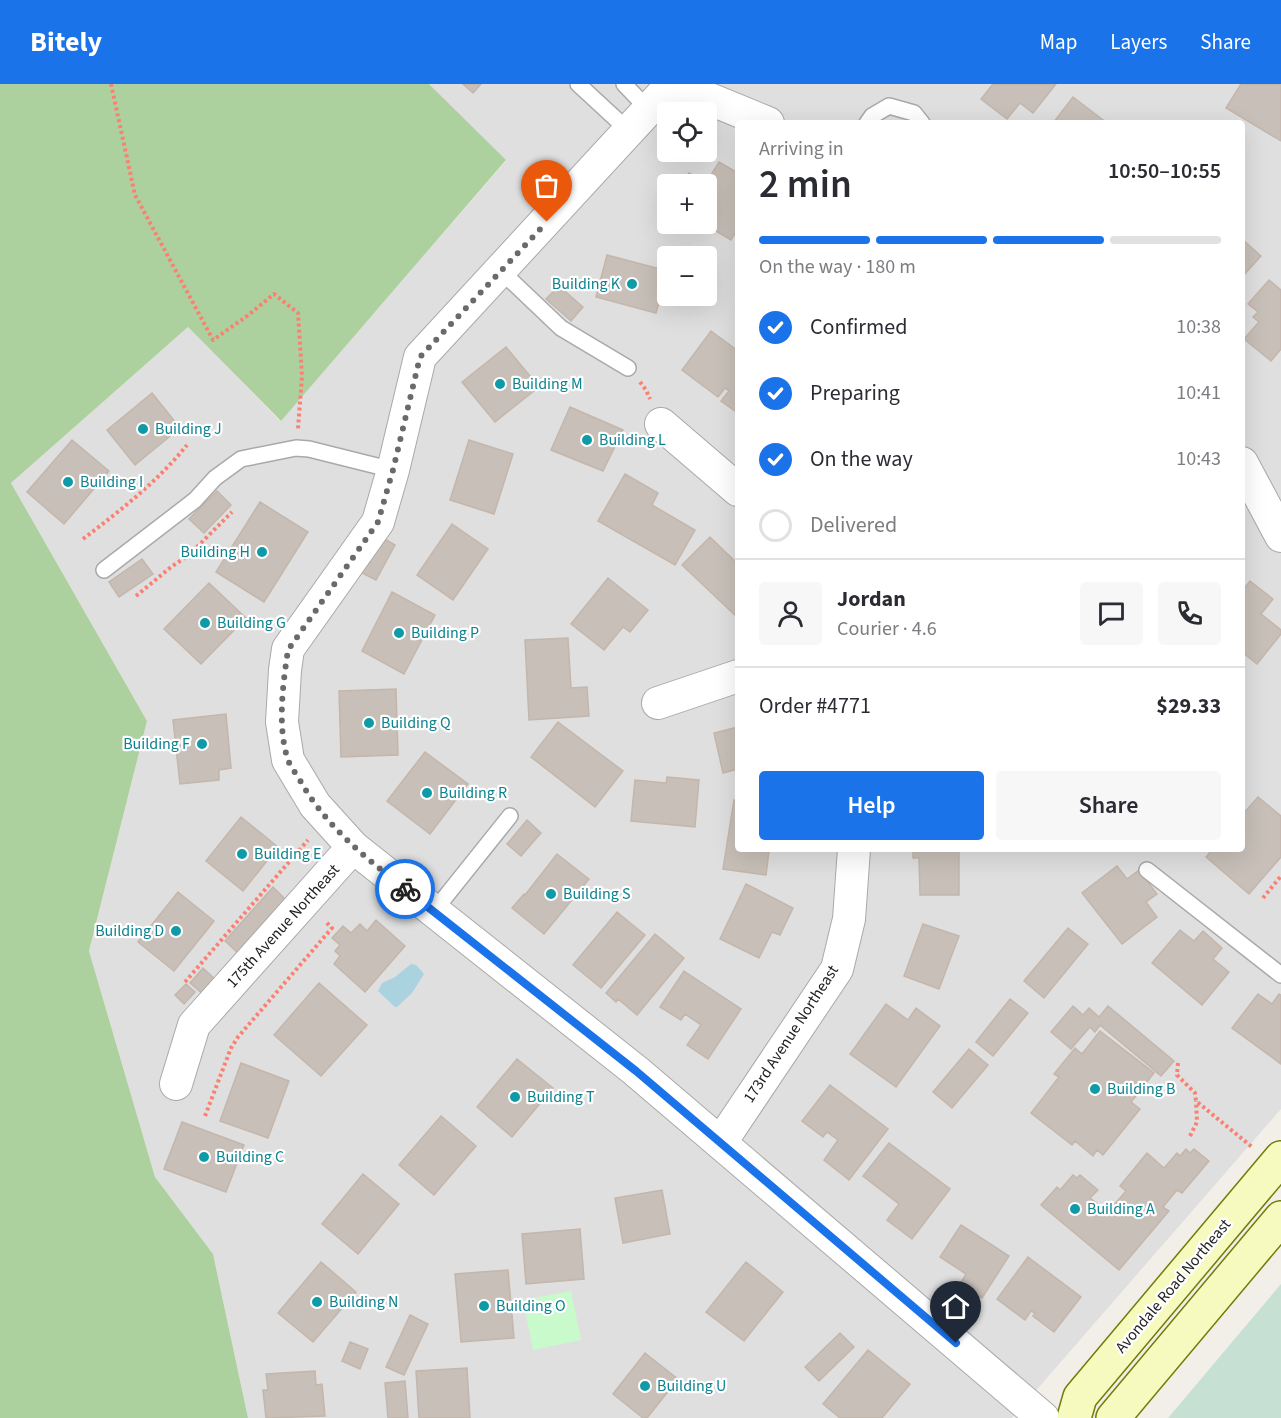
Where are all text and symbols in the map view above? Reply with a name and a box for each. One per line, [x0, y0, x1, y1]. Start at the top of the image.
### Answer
text: Bitely [30, 22, 102, 62]
text: Map [1040, 27, 1077, 57]
text: Layers [1110, 27, 1167, 57]
text: Share [1200, 27, 1251, 57]
map controls [657, 102, 717, 306]
button: locate [657, 102, 717, 162]
text: Arriving in [759, 135, 844, 163]
text: 10:50–10:55 [1108, 155, 1221, 187]
text: 2 min [759, 157, 852, 213]
pin [521, 160, 572, 222]
icon: bag [530, 169, 563, 202]
button: + [657, 174, 717, 234]
button: − [657, 246, 717, 306]
text: On the way · 180 m [759, 253, 916, 281]
place label: Building K [552, 273, 621, 295]
marker: Building K [625, 277, 639, 291]
icon: check [759, 311, 792, 344]
text: Confirmed [810, 311, 907, 343]
text: 10:38 [1176, 313, 1221, 341]
place label: Building M [512, 373, 583, 395]
marker: Building M [493, 377, 507, 391]
icon: check [759, 377, 792, 410]
text: Preparing [810, 377, 900, 409]
text: 10:41 [1176, 379, 1221, 407]
place label: Building J [155, 418, 222, 440]
marker: Building J [136, 422, 150, 436]
place label: Building L [599, 429, 666, 451]
marker: Building L [580, 433, 594, 447]
icon: check [759, 443, 792, 476]
text: On the way [810, 443, 913, 475]
text: 10:43 [1176, 445, 1221, 473]
place label: Building I [80, 471, 143, 493]
marker: Building I [61, 475, 75, 489]
text: Delivered [810, 509, 897, 541]
place label: Building H [181, 541, 250, 563]
marker: Building H [255, 545, 269, 559]
button: person [759, 582, 822, 645]
button: chat [1080, 582, 1143, 645]
button: phone [1158, 582, 1221, 645]
text: Jordan [837, 583, 906, 615]
place label: Building G [217, 612, 286, 634]
text: Courier · 4.6 [837, 615, 937, 643]
marker: Building G [198, 616, 212, 630]
place label: Building P [411, 622, 479, 644]
marker: Building P [392, 626, 406, 640]
text: Order #4771 [759, 690, 871, 722]
text: $29.33 [1156, 690, 1221, 722]
place label: Building Q [381, 712, 451, 734]
marker: Building Q [362, 716, 376, 730]
place label: Building F [123, 733, 190, 755]
marker: Building F [195, 737, 209, 751]
button: Help [759, 771, 984, 840]
button: Share [996, 771, 1221, 840]
place label: Building R [439, 782, 507, 804]
marker: Building R [420, 786, 434, 800]
place label: Building E [254, 843, 321, 865]
marker: Building E [235, 847, 249, 861]
street label: 175th Avenue Northeast [221, 859, 345, 993]
courier [375, 859, 435, 919]
icon: bike [389, 873, 422, 906]
place label: Building S [563, 883, 631, 905]
marker: Building S [544, 887, 558, 901]
place label: Building D [95, 920, 164, 942]
marker: Building D [169, 924, 183, 938]
street label: 173rd Avenue Northeast [738, 960, 844, 1107]
place label: Building B [1107, 1078, 1175, 1100]
marker: Building B [1088, 1082, 1102, 1096]
place label: Building T [527, 1086, 595, 1108]
marker: Building T [508, 1090, 522, 1104]
place label: Building C [216, 1146, 284, 1168]
marker: Building C [197, 1150, 211, 1164]
place label: Building A [1087, 1198, 1155, 1220]
marker: Building A [1068, 1202, 1082, 1216]
street label: Avondale Road Northeast [1110, 1214, 1236, 1358]
pin [930, 1281, 981, 1343]
icon: home [939, 1290, 972, 1323]
place label: Building N [329, 1291, 398, 1313]
marker: Building N [310, 1295, 324, 1309]
place label: Building O [496, 1295, 566, 1317]
marker: Building O [477, 1299, 491, 1313]
place label: Building U [657, 1375, 726, 1397]
marker: Building U [638, 1379, 652, 1393]

